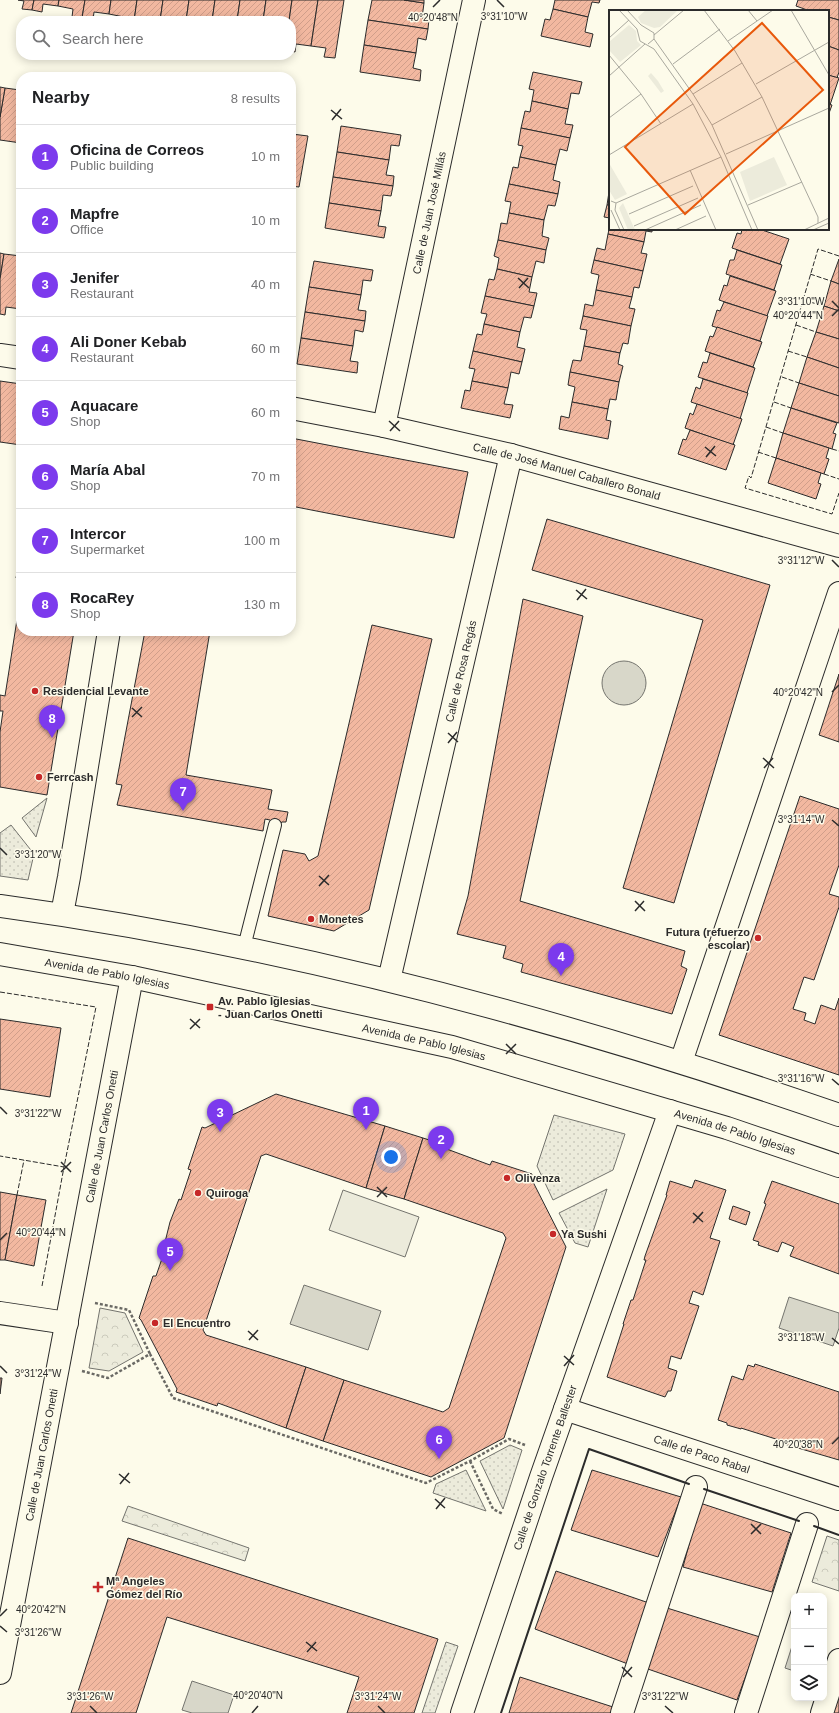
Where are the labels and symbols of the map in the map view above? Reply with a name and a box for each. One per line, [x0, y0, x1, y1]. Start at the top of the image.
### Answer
inset map [609, 10, 829, 230]
text: 3°31'10"W [481, 11, 528, 22]
text: 40°20'48"N [408, 12, 458, 23]
street label: Calle de Juan José Millás [410, 150, 448, 275]
text: 3°31'10"W [778, 296, 825, 307]
text: 40°20'44"N [773, 310, 823, 321]
street label: Calle de José Manuel Caballero Bonald [472, 441, 662, 502]
text: 3°31'12"W [778, 555, 825, 566]
street label: Calle de Rosa Regás [443, 619, 478, 723]
place label: Residencial Levante [43, 685, 149, 697]
marker: Residencial Levante [30, 686, 40, 696]
text: 40°20'42"N [773, 687, 823, 698]
pin: 8 [39, 705, 65, 738]
place label: Ferrcash [47, 771, 94, 783]
marker: Ferrcash [34, 772, 44, 782]
pin: 7 [170, 778, 196, 811]
text: 3°31'14"W [778, 814, 825, 825]
text: 3°31'20"W [15, 849, 62, 860]
place label: Monetes [319, 913, 364, 925]
marker: Monetes [306, 914, 316, 924]
place label: Futura (refuerzo escolar) [666, 926, 750, 951]
marker: Futura (refuerzo escolar) [753, 933, 763, 943]
pin: 4 [548, 943, 574, 976]
street label: Avenida de Pablo Iglesias [44, 956, 171, 991]
place label: Av. Pablo Iglesias - Juan Carlos Onetti [218, 995, 323, 1020]
marker: Av. Pablo Iglesias - Juan Carlos Onetti [205, 1002, 215, 1012]
street label: Avenida de Pablo Iglesias [361, 1022, 487, 1063]
street label: Calle de Juan Carlos Onetti [83, 1069, 120, 1204]
text: 3°31'16"W [778, 1073, 825, 1084]
pin: 1 [353, 1097, 379, 1130]
pin: 3 [207, 1099, 233, 1132]
street label: Avenida de Pablo Iglesias [673, 1107, 798, 1157]
text: 3°31'22"W [15, 1108, 62, 1119]
pin: 2 [428, 1126, 454, 1159]
your location [381, 1147, 401, 1167]
place label: Olivenza [515, 1172, 561, 1184]
marker: Olivenza [502, 1173, 512, 1183]
place label: Quiroga [206, 1187, 249, 1199]
marker: Quiroga [193, 1188, 203, 1198]
text: 40°20'44"N [16, 1227, 66, 1238]
place label: Ya Sushi [561, 1228, 607, 1240]
marker: Ya Sushi [548, 1229, 558, 1239]
pin: 5 [157, 1238, 183, 1271]
place label: El Encuentro [163, 1317, 231, 1329]
marker: El Encuentro [150, 1318, 160, 1328]
text: 3°31'18"W [778, 1332, 825, 1343]
text: 3°31'24"W [15, 1368, 62, 1379]
street label: Calle de Gonzalo Torrente Ballester [511, 1383, 579, 1552]
street label: Calle de Juan Carlos Onetti [23, 1388, 60, 1522]
pin: 6 [426, 1426, 452, 1459]
street label: Calle de Paco Rabal [652, 1433, 751, 1475]
text: 40°20'38"N [773, 1439, 823, 1450]
place label: Mª Angeles Gómez del Río [106, 1575, 183, 1600]
marker: Mª Angeles Gómez del Río [93, 1582, 103, 1592]
text: 40°20'42"N [16, 1604, 66, 1615]
text: 3°31'26"W [15, 1627, 62, 1638]
text: 40°20'40"N [233, 1690, 283, 1701]
text: 3°31'26"W [67, 1691, 114, 1702]
text: 3°31'24"W [355, 1691, 402, 1702]
text: 3°31'22"W [642, 1691, 689, 1702]

